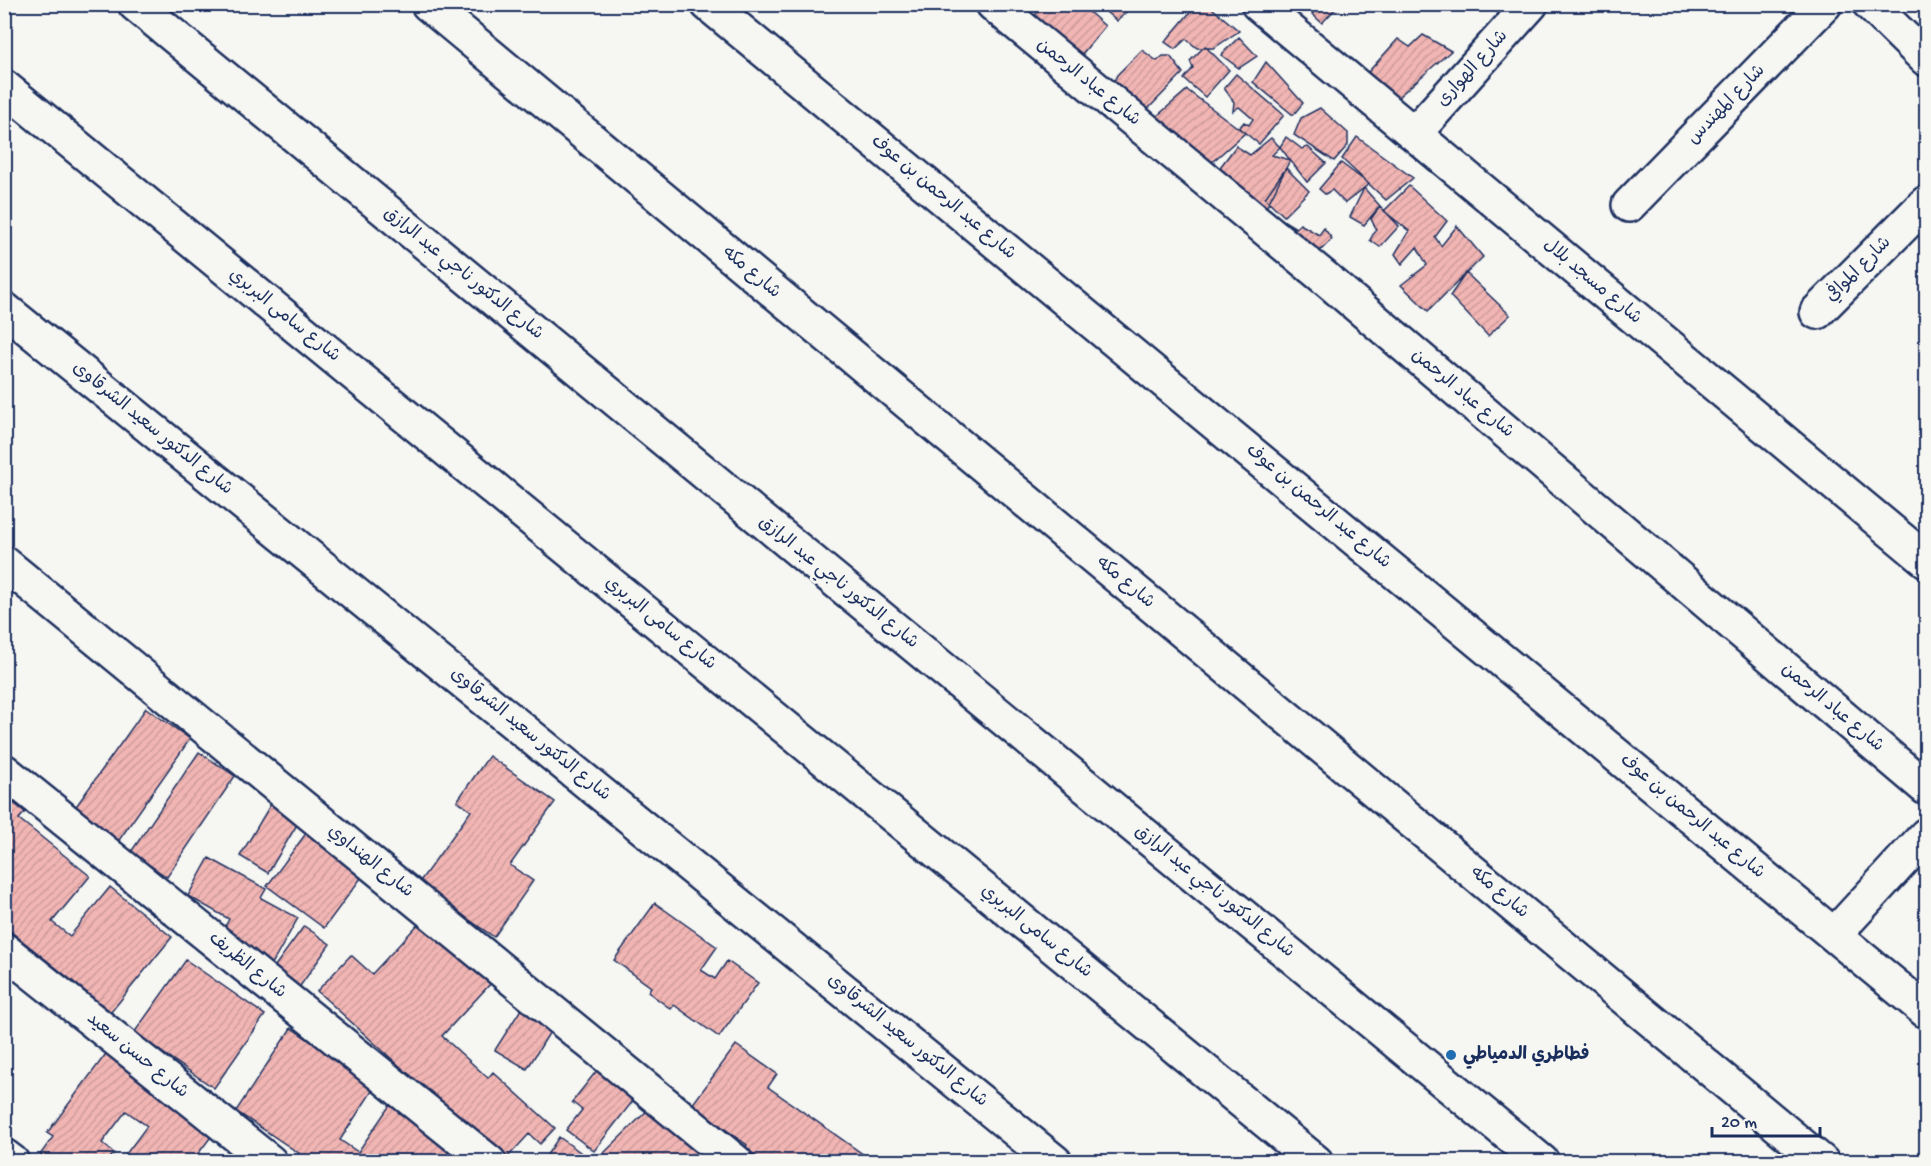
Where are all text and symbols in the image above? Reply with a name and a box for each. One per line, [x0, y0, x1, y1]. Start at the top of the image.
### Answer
street label: شارع الهوارى [1433, 26, 1513, 112]
street label: شارع عباد الرحمن [1032, 35, 1144, 131]
street label: شارع المهندس [1684, 61, 1770, 149]
street label: شارع عبد الرحمن بن عوف [866, 131, 1020, 265]
street label: شارع الدكتور ناجي عبد الرازق [377, 203, 547, 347]
street label: شارع الموافي [1819, 230, 1896, 307]
street label: شارع مسجد بلال [1538, 235, 1646, 329]
street label: شارع مكه [718, 243, 784, 303]
street label: شارع سامى البربري [224, 265, 344, 367]
street label: شارع عباد الرحمن [1406, 345, 1518, 443]
street label: شارع الدكتور سعيد الشرقاوى [68, 358, 236, 500]
street label: شارع عبد الرحمن بن عوف [1241, 440, 1395, 574]
street label: شارع الدكتور ناجي عبد الرازق [752, 512, 922, 656]
street label: شارع مكه [1092, 553, 1158, 613]
street label: شارع سامى البربري [600, 573, 720, 675]
street label: شارع عباد الرحمن [1776, 659, 1888, 757]
street label: شارع الدكتور سعيد الشرقاوى [446, 664, 614, 806]
street label: شارع عبد الرحمن بن عوف [1615, 750, 1769, 884]
street label: شارع الهنداوي [323, 821, 417, 903]
street label: شارع الدكتور ناجي عبد الرازق [1128, 821, 1298, 965]
street label: شارع مكه [1466, 863, 1532, 923]
street label: شارع سامى البربري [976, 881, 1096, 983]
street label: شارع الظريف [204, 928, 290, 1004]
street label: شارع الدكتور سعيد الشرقاوى [823, 970, 991, 1112]
street label: شارع حسن سعيد [82, 1009, 192, 1103]
place label: فطاطري الدمياطي [1463, 1043, 1590, 1069]
marker: فطاطري الدمياطي [1444, 1048, 1458, 1062]
scale bar [1712, 1100, 1820, 1138]
text: 20 m [1721, 1113, 1757, 1134]

